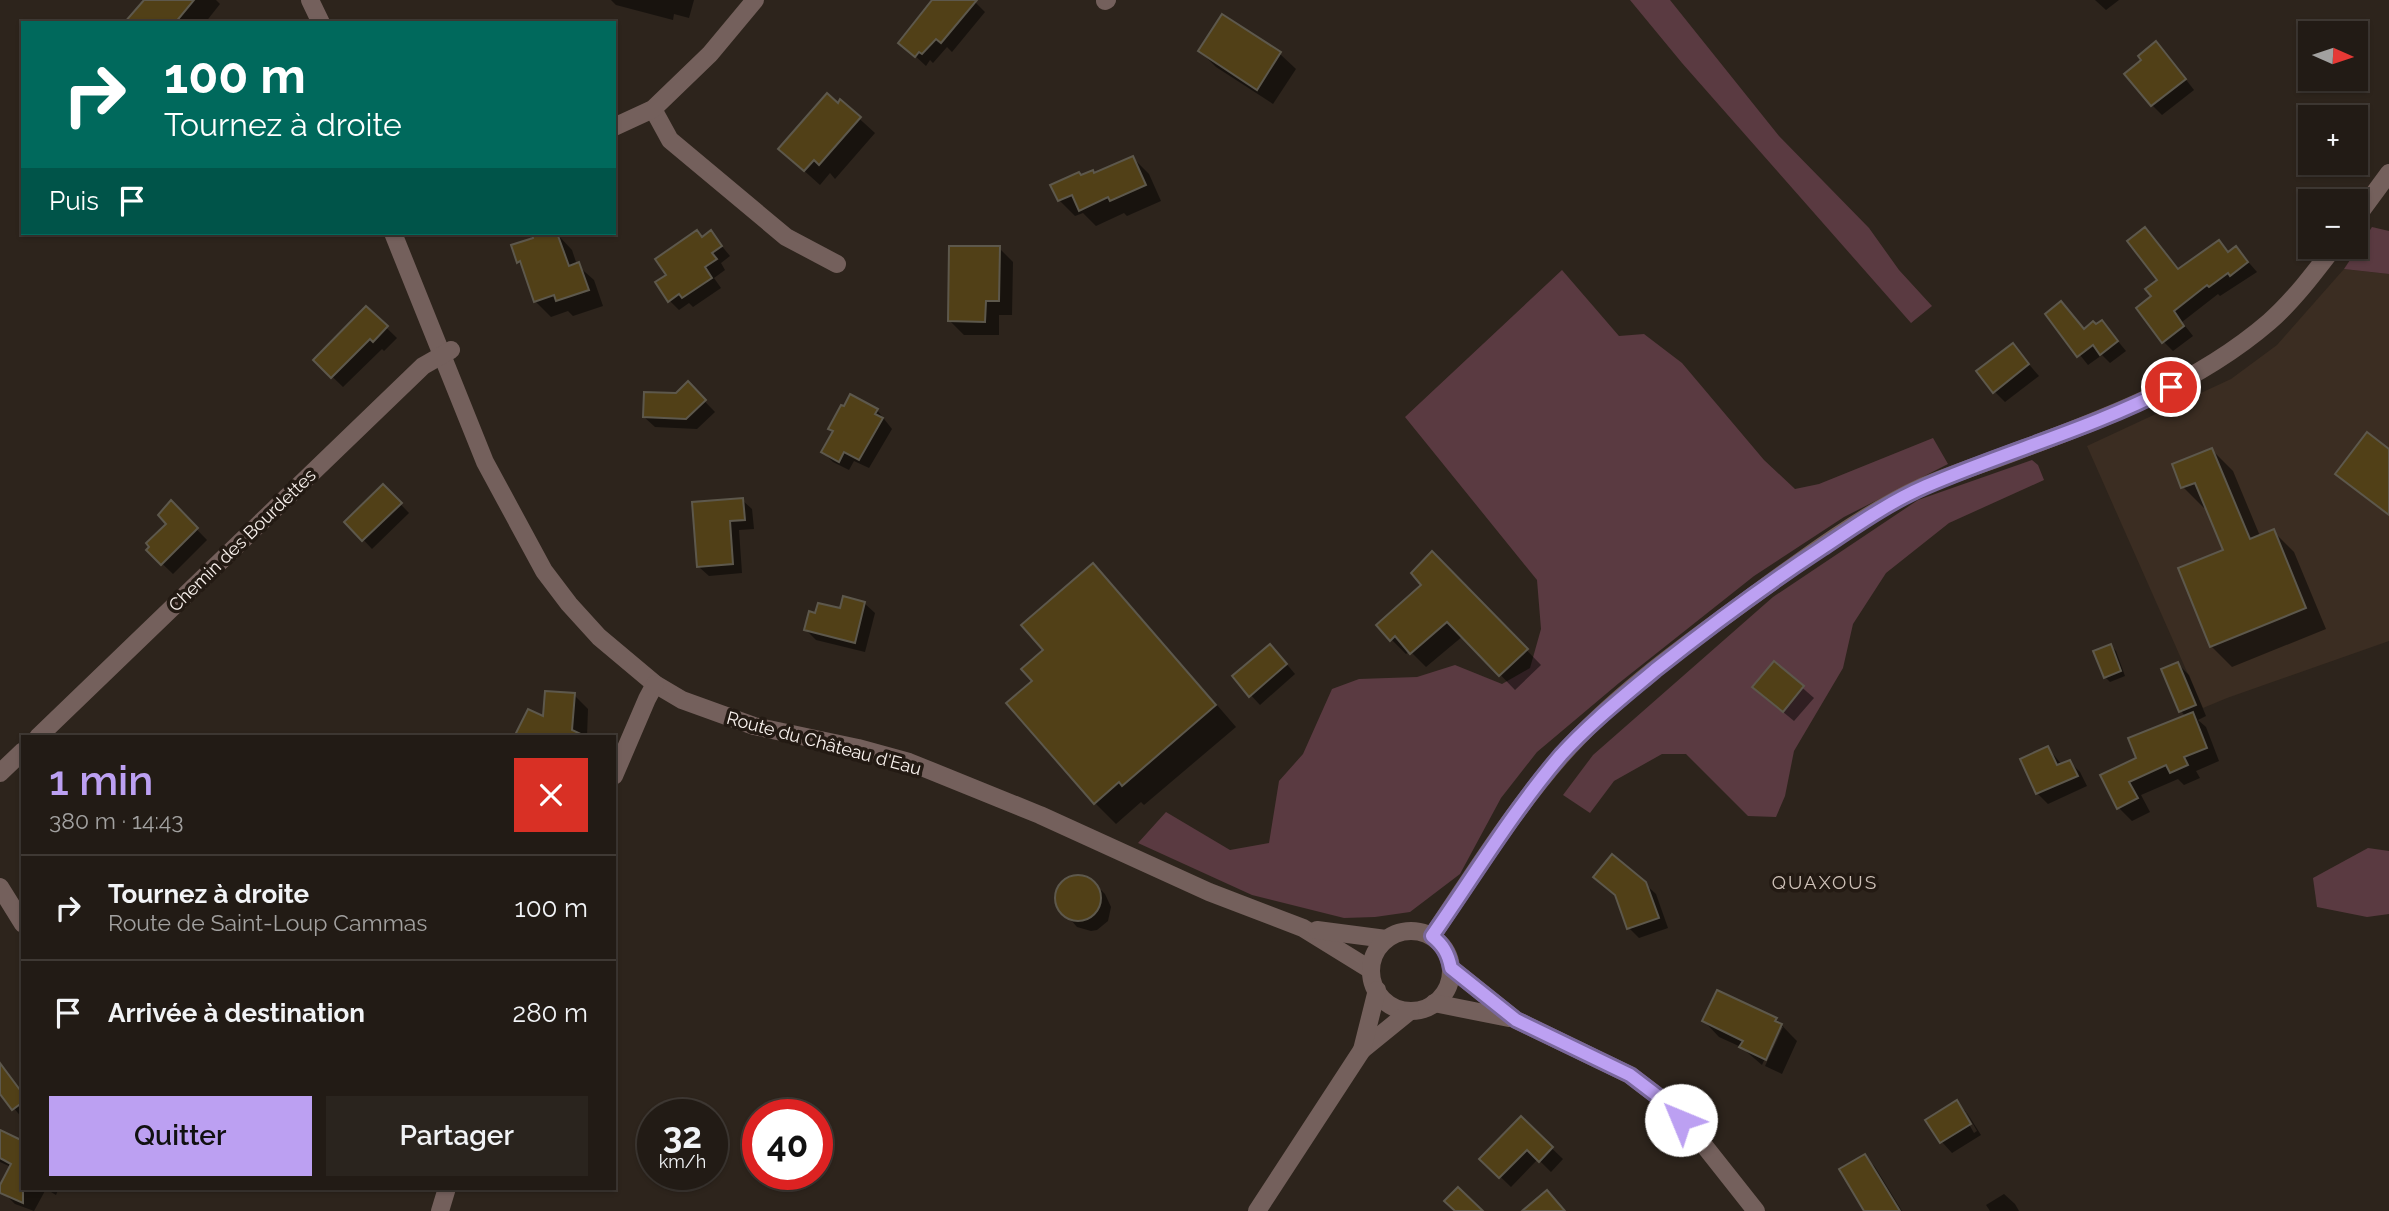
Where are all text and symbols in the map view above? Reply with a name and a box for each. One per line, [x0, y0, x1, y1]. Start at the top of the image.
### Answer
north arrow [2298, 21, 2368, 91]
map controls [2298, 21, 2368, 259]
text: 100 m [164, 47, 306, 104]
icon: right [49, 49, 140, 140]
button: + [2298, 105, 2368, 175]
text: Tournez à droite [164, 106, 402, 143]
icon: arrive [113, 182, 151, 220]
text: Puis [49, 186, 99, 216]
button: − [2298, 189, 2368, 259]
pin [2141, 357, 2201, 417]
icon: arrive [2152, 368, 2190, 406]
street label: Chemin des Bourdettes [164, 464, 320, 616]
street label: Route du Château d'Eau [724, 707, 924, 779]
text: 1 min [49, 756, 153, 805]
button: close [514, 758, 588, 832]
text: 380 m · 14:43 [49, 807, 184, 834]
district label: QUAXOUS [1772, 871, 1878, 893]
text: Tournez à droite [108, 879, 309, 909]
icon: right [49, 889, 87, 927]
text: 100 m [515, 893, 588, 923]
text: Route de Saint-Loup Cammas [108, 909, 427, 936]
icon: arrive [49, 994, 87, 1032]
text: Arrivée à destination [108, 998, 365, 1028]
text: 280 m [513, 998, 588, 1028]
position arrow [1644, 1083, 1718, 1157]
button: Quitter [49, 1096, 312, 1176]
button: Partager [326, 1096, 588, 1176]
speed limit sign: 40 [742, 1099, 833, 1190]
text: 32 [663, 1115, 702, 1156]
text: km/h [659, 1151, 706, 1172]

